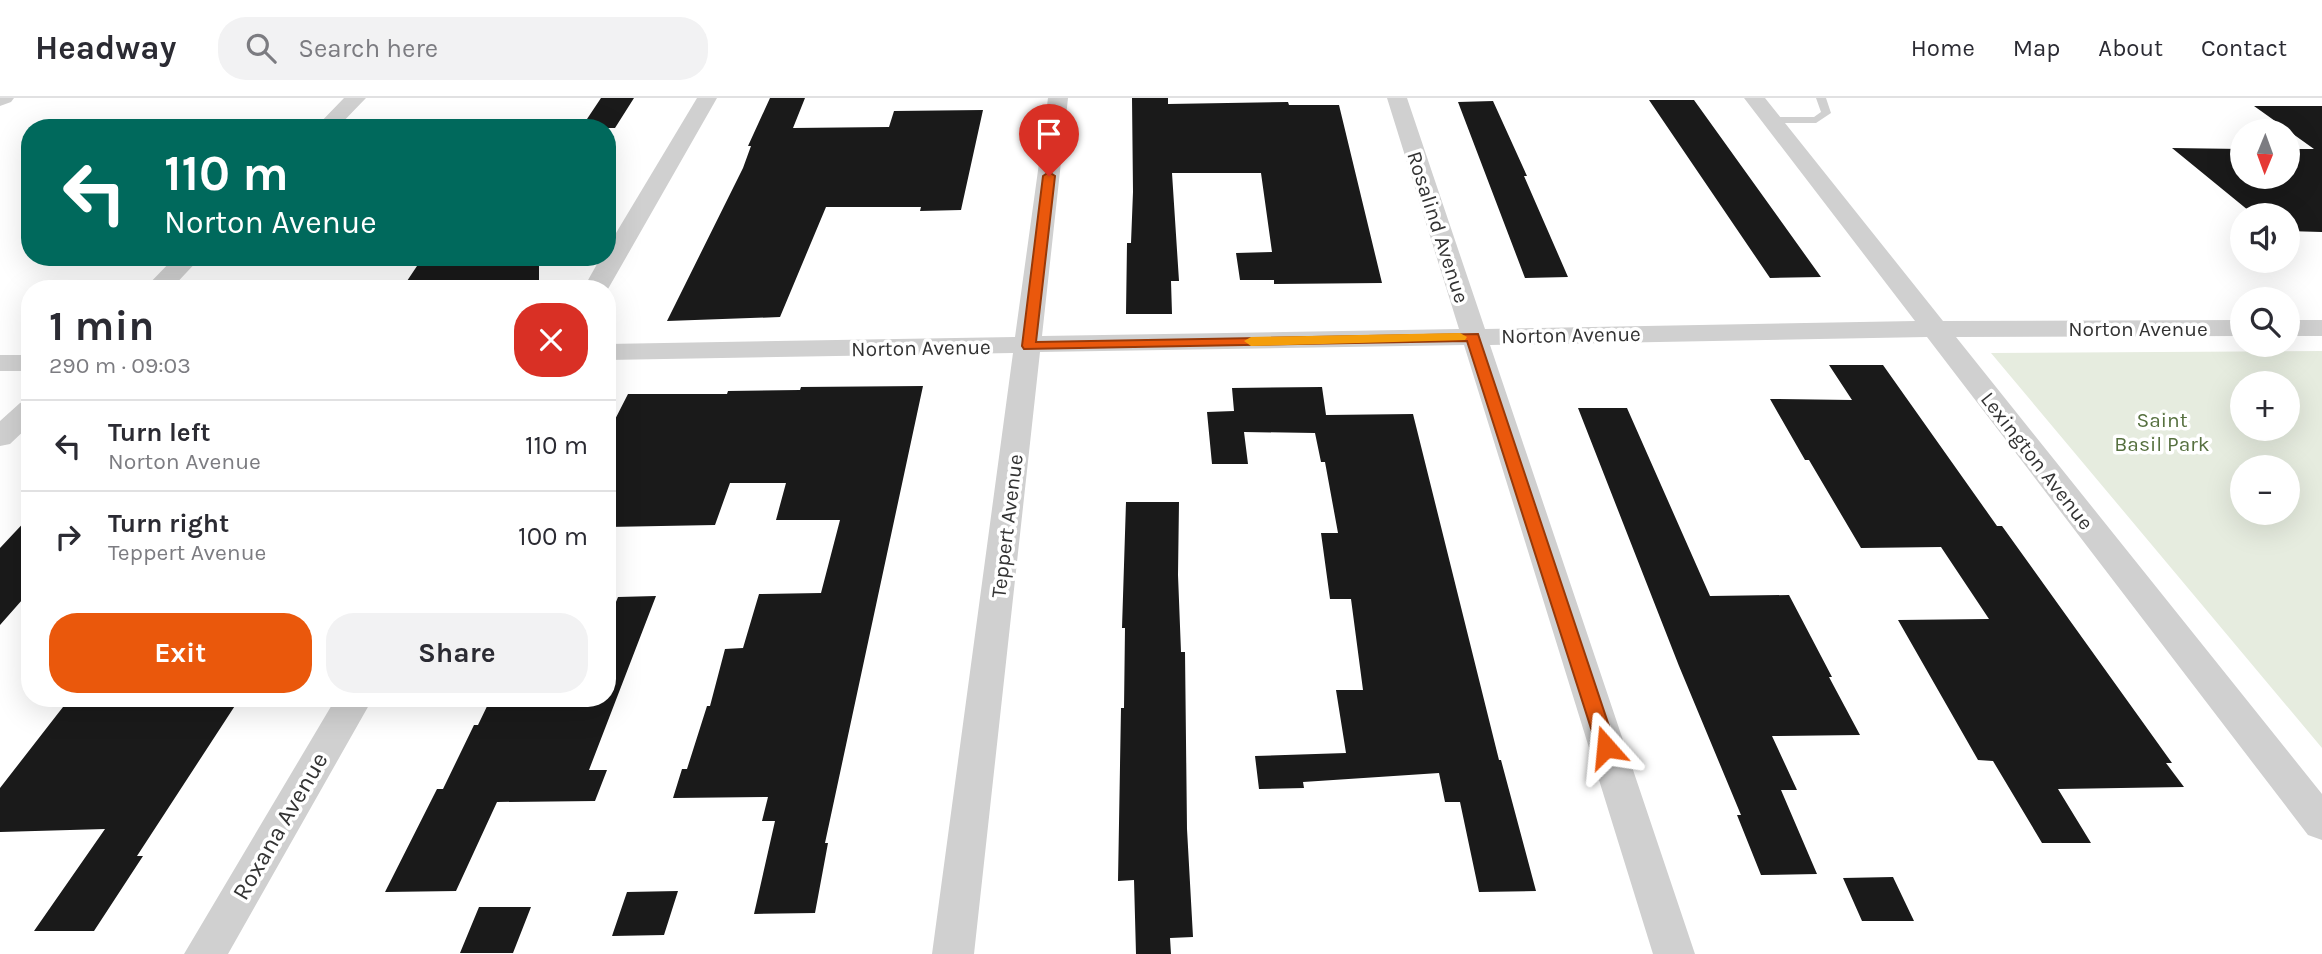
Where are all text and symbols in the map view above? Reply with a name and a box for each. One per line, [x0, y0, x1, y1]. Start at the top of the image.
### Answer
search box [218, 17, 708, 80]
text: Headway [35, 29, 176, 67]
icon: search [242, 29, 280, 67]
text: Search here [298, 33, 438, 64]
text: Home [1911, 34, 1975, 62]
text: Map [2013, 34, 2060, 62]
text: About [2098, 34, 2163, 62]
text: Contact [2201, 34, 2287, 62]
pin [1019, 104, 1079, 176]
icon: arrive [1030, 115, 1068, 153]
north arrow [2230, 119, 2300, 189]
map controls [2230, 119, 2300, 525]
text: 110 m [164, 145, 289, 202]
icon: left [49, 147, 140, 238]
street label: Rosalind Avenue [1402, 148, 1474, 306]
button: sound [2230, 203, 2300, 273]
text: Norton Avenue [164, 204, 377, 241]
button: search [2230, 287, 2300, 357]
text: 1 min [49, 301, 154, 351]
button: close [514, 303, 588, 377]
street label: Norton Avenue [2068, 317, 2208, 341]
street label: Norton Avenue [1501, 322, 1641, 348]
street label: Norton Avenue [851, 335, 991, 361]
text: 290 m · 09:03 [49, 352, 191, 379]
button: + [2230, 371, 2300, 441]
street label: Lexington Avenue [1976, 387, 2098, 535]
park label: Saint Basil Park [2114, 408, 2210, 456]
text: Turn left [108, 417, 210, 448]
icon: left [49, 427, 87, 465]
text: 110 m [525, 430, 588, 461]
text: Norton Avenue [108, 448, 261, 475]
street label: Teppert Avenue [986, 453, 1028, 599]
button: − [2230, 455, 2300, 525]
text: Turn right [108, 508, 229, 539]
icon: right [49, 518, 87, 556]
text: 100 m [518, 521, 588, 552]
text: Teppert Avenue [108, 539, 266, 566]
button: Exit [49, 613, 312, 693]
button: Share [326, 613, 588, 693]
position arrow [1569, 710, 1643, 784]
street label: Roxana Avenue [226, 747, 334, 905]

